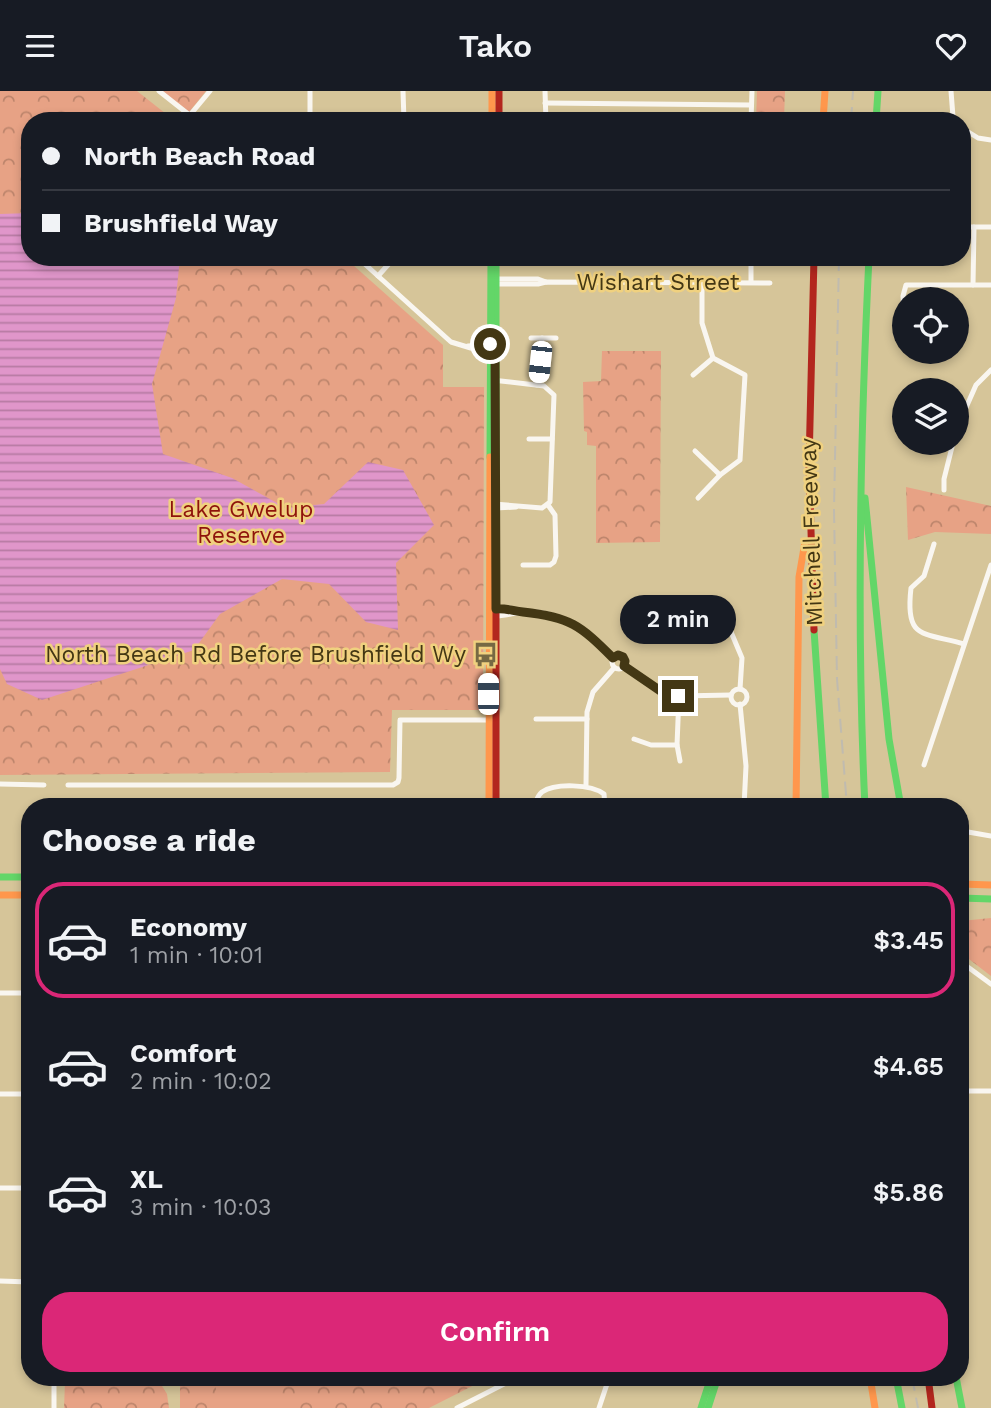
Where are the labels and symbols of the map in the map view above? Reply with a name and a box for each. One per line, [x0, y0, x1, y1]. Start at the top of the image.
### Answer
street label: Wishart Street [576, 269, 740, 296]
route start [474, 328, 506, 360]
car [528, 340, 553, 384]
street label: Mitchell Freeway [795, 437, 828, 627]
park label: Lake Gwelup Reserve [169, 496, 313, 549]
callout: 2 min [620, 595, 736, 643]
bus stop icon: North Beach Rd Before Brushfield Wy [472, 640, 500, 668]
place label: North Beach Rd Before Brushfield Wy [45, 641, 466, 668]
car [478, 673, 499, 715]
route end [662, 680, 694, 712]

